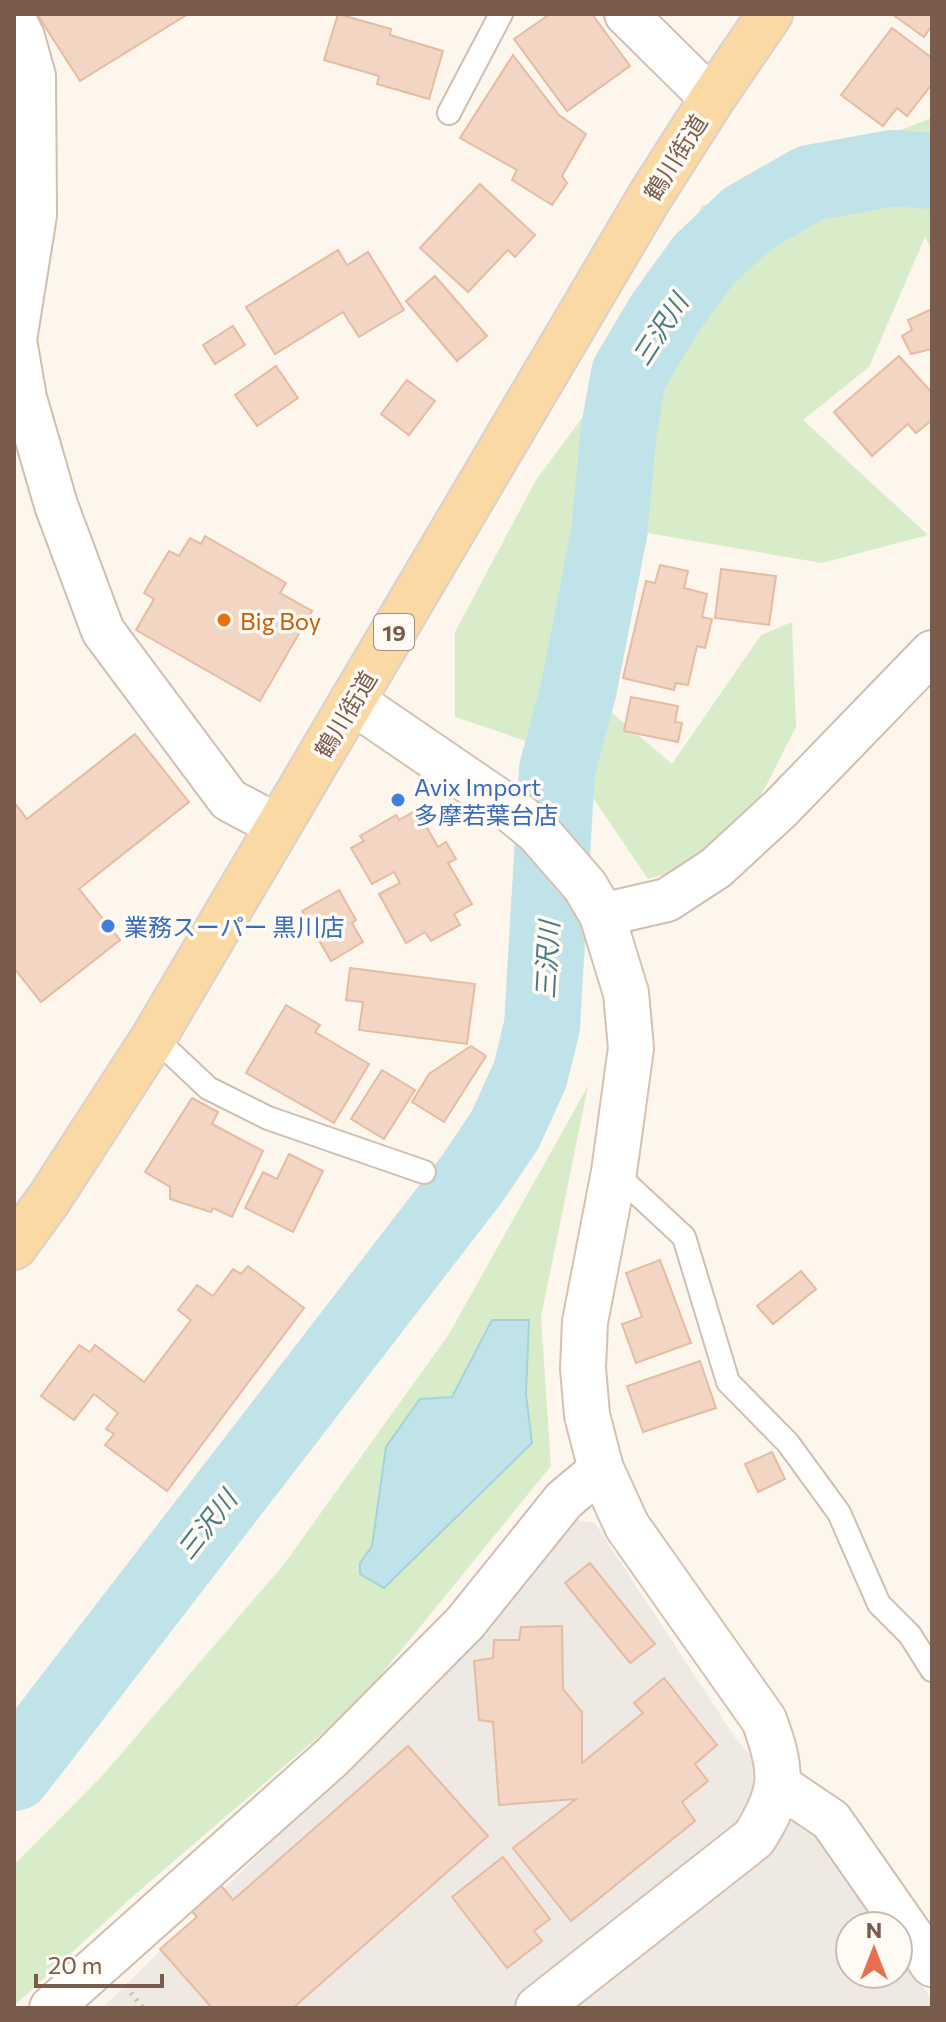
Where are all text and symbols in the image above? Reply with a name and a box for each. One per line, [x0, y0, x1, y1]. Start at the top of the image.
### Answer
street label: 鶴川街道 [637, 109, 713, 205]
water label: 三沢川 [625, 285, 695, 370]
place label: Big Boy [240, 606, 321, 635]
marker: Big Boy [215, 611, 233, 629]
road number: 19 [374, 614, 414, 650]
street label: 鶴川街道 [308, 665, 382, 763]
place label: Avix Import 多摩若葉台店 [414, 772, 558, 829]
marker: Avix Import 多摩若葉台店 [389, 791, 407, 809]
place label: 業務スーパー 黒川店 [124, 912, 344, 941]
marker: 業務スーパー 黒川店 [99, 917, 117, 935]
water label: 三沢川 [528, 917, 564, 1000]
water label: 三沢川 [170, 1481, 244, 1564]
north arrow [834, 1910, 914, 1990]
text: N [866, 1916, 882, 1943]
scale bar [36, 1938, 162, 1988]
text: 20 m [48, 1950, 102, 1979]

